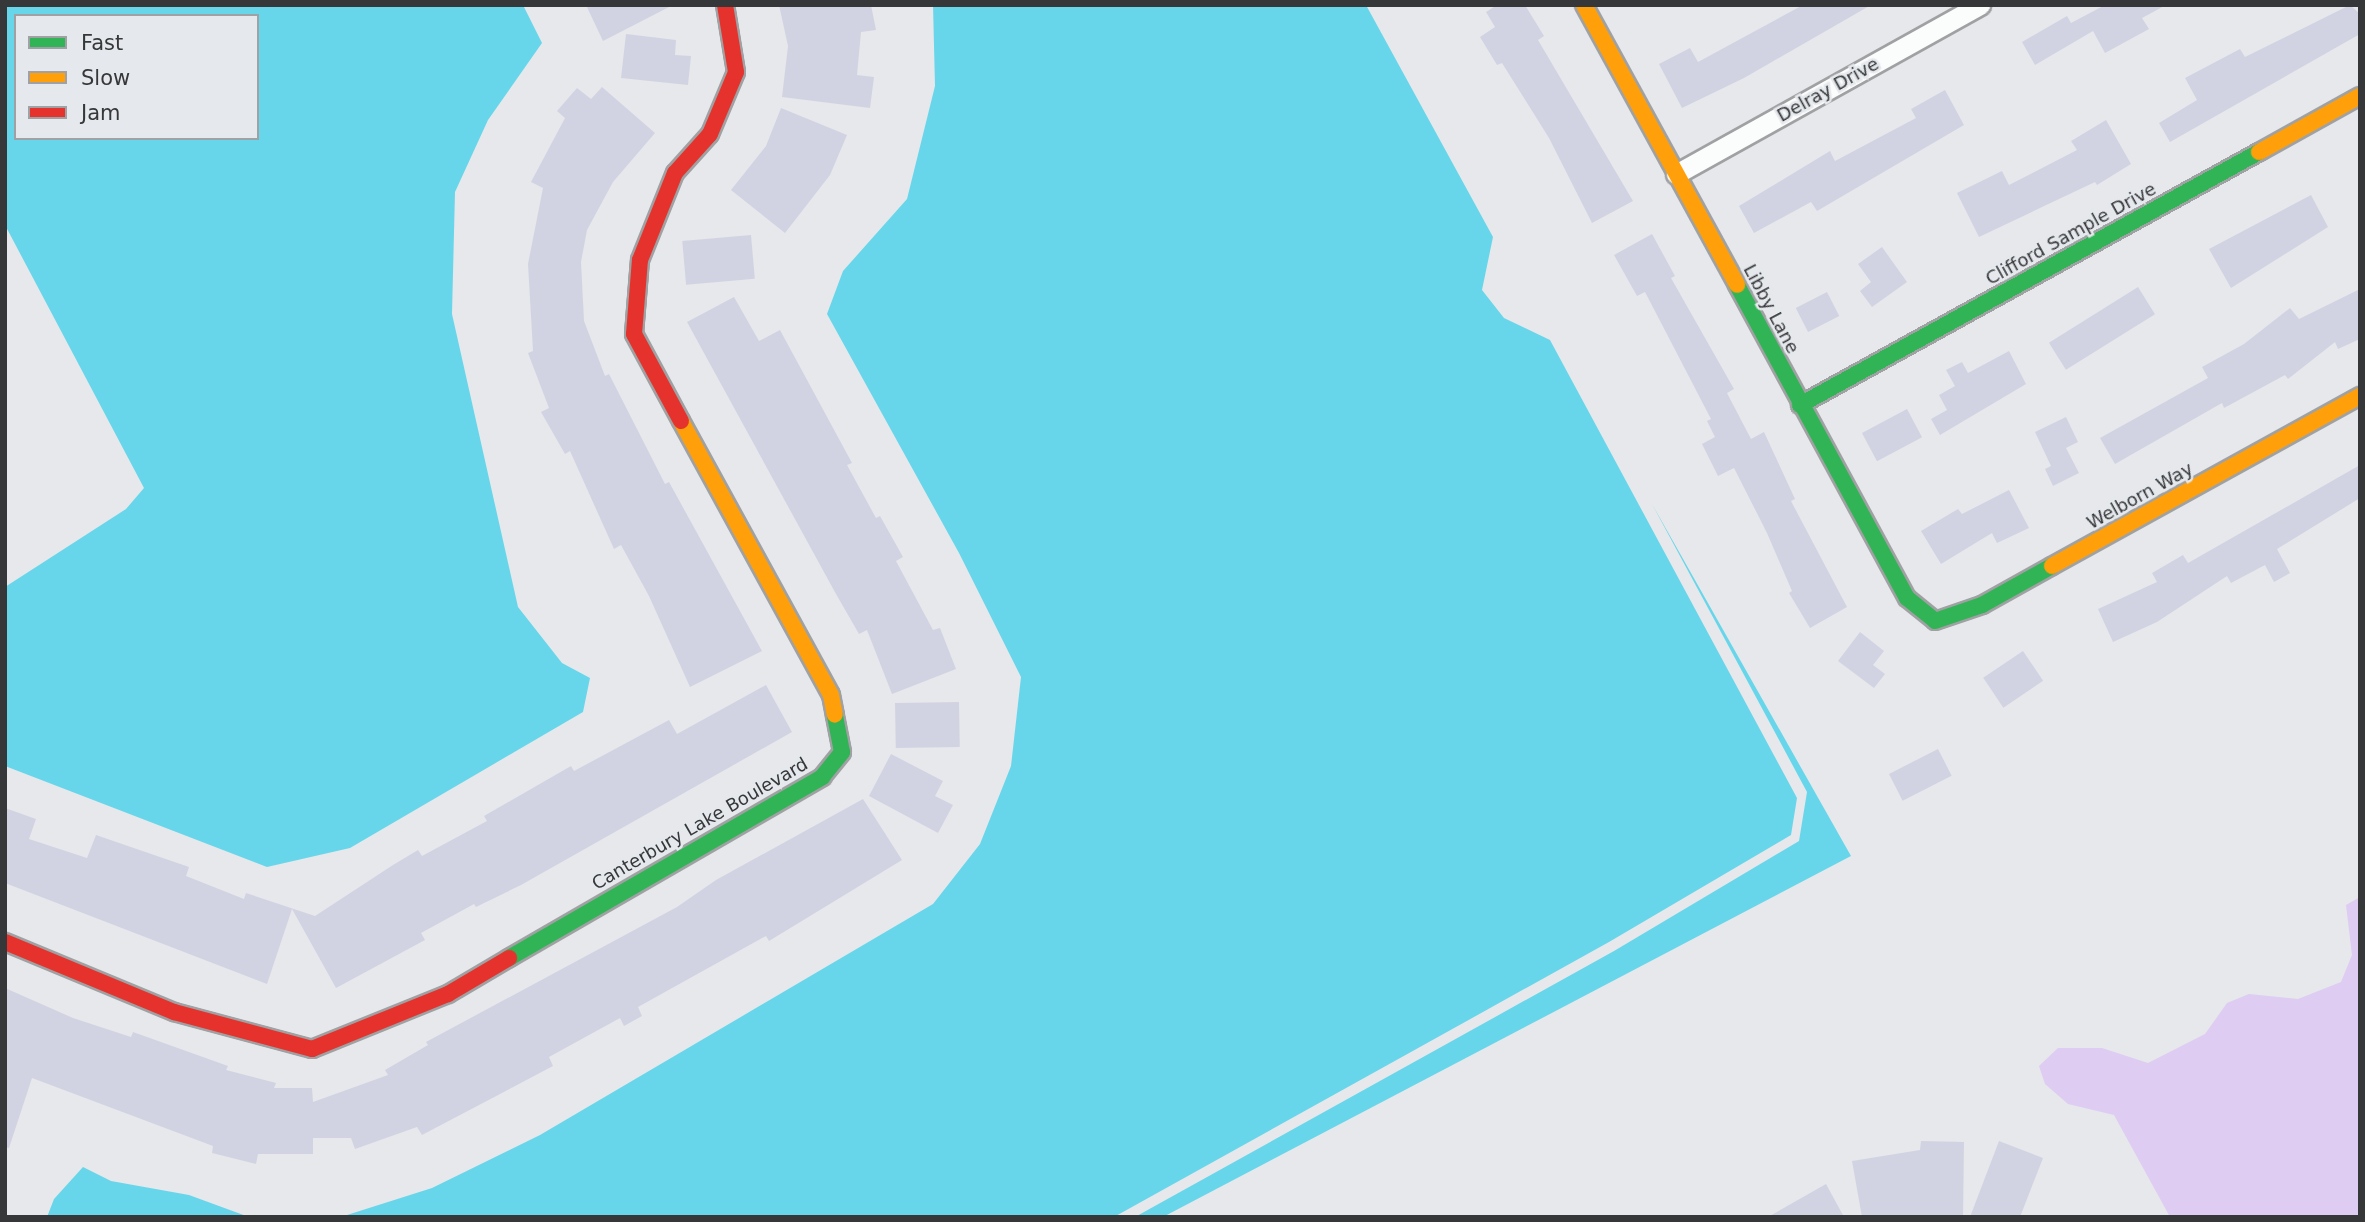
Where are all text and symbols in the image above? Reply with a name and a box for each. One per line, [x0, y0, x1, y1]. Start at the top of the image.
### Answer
legend [14, 14, 259, 140]
text: Fast [81, 31, 123, 55]
street label: Delray Drive [1773, 53, 1883, 127]
text: Slow [81, 66, 130, 90]
text: Jam [81, 101, 121, 125]
street label: Clifford Sample Drive [1982, 178, 2160, 290]
street label: Libby Lane [1739, 261, 1803, 357]
street label: Welborn Way [2083, 458, 2197, 534]
street label: Canterbury Lake Boulevard [588, 753, 812, 895]

